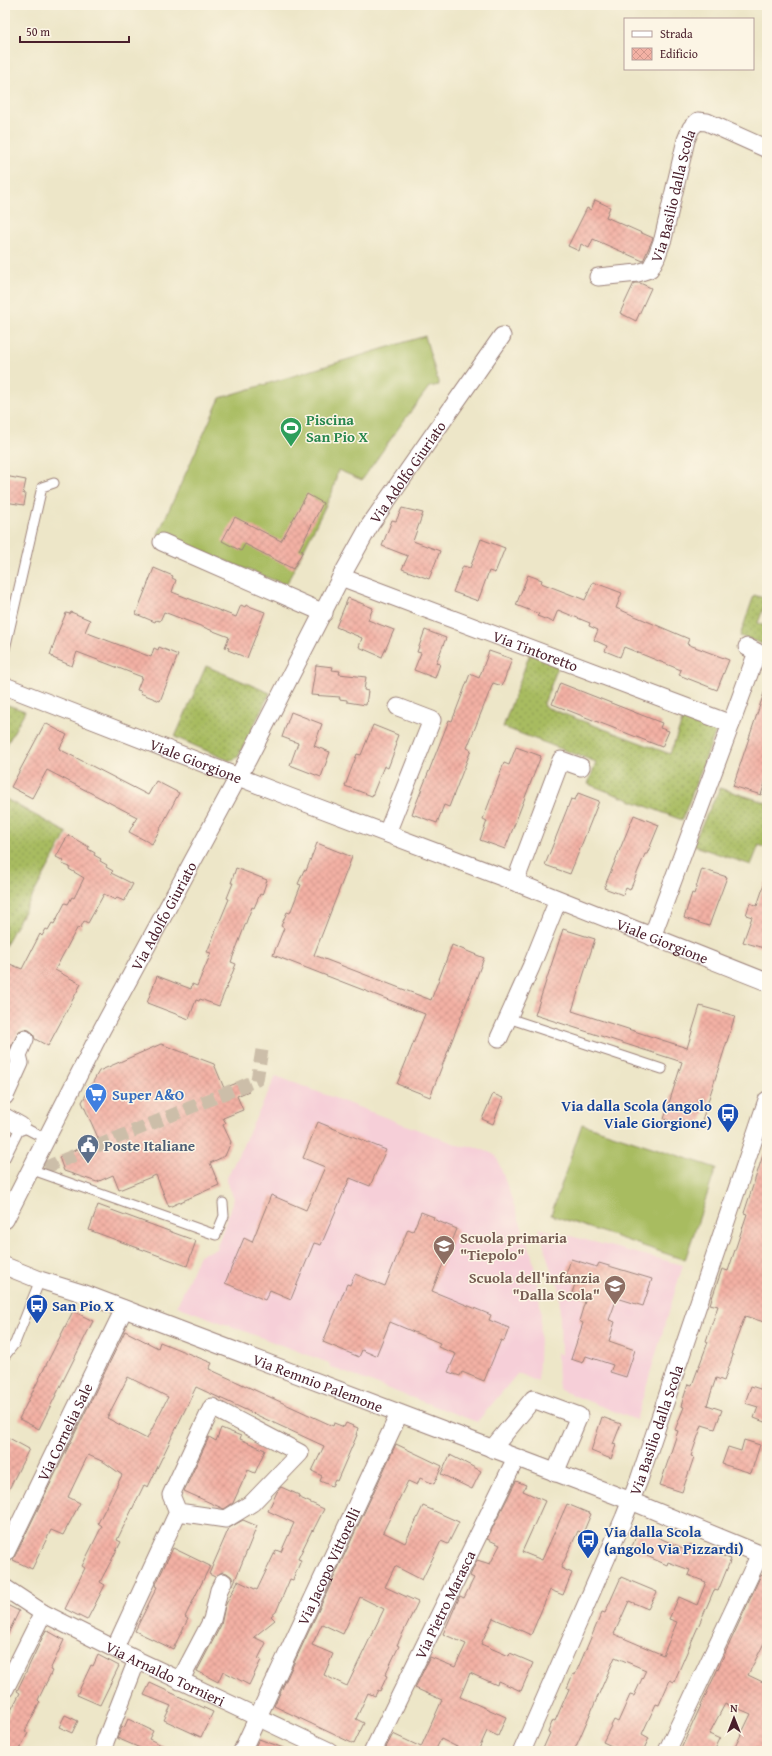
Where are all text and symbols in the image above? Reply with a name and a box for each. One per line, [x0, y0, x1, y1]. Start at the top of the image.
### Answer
scale bar [20, 18, 129, 44]
legend [624, 18, 754, 70]
text: 50 m [26, 23, 50, 40]
text: Strada [660, 25, 693, 42]
text: Edificio [660, 45, 698, 62]
street label: Via Basilio dalla Scola [645, 126, 700, 265]
place label: Piscina San Pio X [306, 409, 368, 447]
sports icon: Piscina San Pio X [278, 415, 304, 448]
street label: Via Adolfo Giuriato [364, 416, 451, 527]
street label: Via Tintoretto [490, 625, 582, 676]
street label: Viale Giorgione [147, 733, 245, 788]
street label: Via Adolfo Giuriato [125, 857, 201, 974]
street label: Viale Giorgione [613, 913, 712, 968]
supermarket icon: Super A&O [83, 1081, 109, 1114]
place label: Super A&O [112, 1084, 184, 1105]
place label: Via dalla Scola (angolo Viale Giorgione) [561, 1095, 712, 1133]
bus stop icon: Via dalla Scola (angolo Viale Giorgione) [715, 1101, 741, 1134]
public building icon: Poste Italiane [75, 1132, 101, 1165]
place label: Poste Italiane [104, 1135, 195, 1156]
place label: Scuola primaria "Tiepolo" [460, 1227, 567, 1265]
school or university icon: Scuola primaria "Tiepolo" [431, 1233, 457, 1266]
place label: Scuola dell'infanzia "Dalla Scola" [469, 1267, 600, 1305]
school or university icon: Scuola dell'infanzia "Dalla Scola" [602, 1273, 628, 1306]
bus stop icon: San Pio X [24, 1292, 50, 1325]
place label: San Pio X [52, 1295, 114, 1316]
street label: Via Remnio Palemone [250, 1348, 386, 1417]
street label: Via Basilio dalla Scola [624, 1362, 688, 1498]
street label: Via Cornelia Sale [32, 1379, 97, 1484]
street label: Via Jacopo Vittorelli [292, 1504, 365, 1628]
place label: Via dalla Scola (angolo Via Pizzardi) [604, 1521, 744, 1559]
bus stop icon: Via dalla Scola (angolo Via Pizzardi) [575, 1527, 601, 1560]
street label: Via Pietro Marasca [409, 1547, 480, 1662]
street label: Via Arnaldo Tornieri [102, 1636, 229, 1711]
north arrow [714, 1698, 754, 1738]
text: N [730, 1700, 738, 1716]

